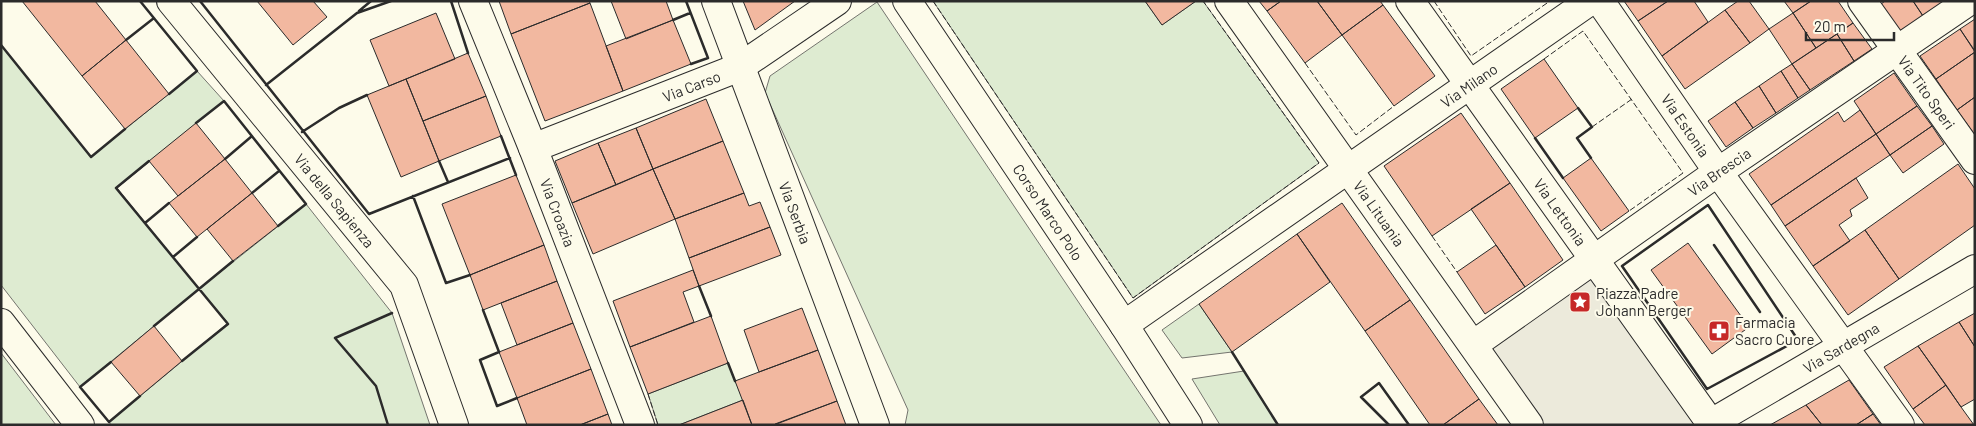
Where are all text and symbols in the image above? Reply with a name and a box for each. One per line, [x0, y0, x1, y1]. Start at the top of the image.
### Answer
scale bar [1806, 10, 1894, 42]
text: 20 m [1814, 17, 1846, 35]
street label: Via Tito Speri [1895, 52, 1959, 133]
street label: Via Milano [1437, 59, 1501, 111]
street label: Via Carso [660, 67, 723, 106]
street label: Via Estonia [1658, 90, 1714, 160]
street label: Via Brescia [1684, 144, 1754, 200]
street label: Via della Sapienza [291, 150, 378, 251]
street label: Corso Marco Polo [1010, 160, 1087, 264]
street label: Via Lettonia [1530, 175, 1590, 249]
street label: Via Croazia [537, 176, 579, 249]
street label: Via Lituania [1350, 177, 1409, 250]
street label: Via Serbia [775, 179, 815, 246]
place label: Piazza Padre Johann Berger [1596, 284, 1692, 319]
place icon: Piazza Padre Johann Berger [1568, 290, 1592, 314]
place label: Farmacia Sacro Cuore [1735, 313, 1814, 348]
street label: Via Sardegna [1800, 318, 1882, 377]
pharmacy icon: Farmacia Sacro Cuore [1707, 319, 1731, 343]

